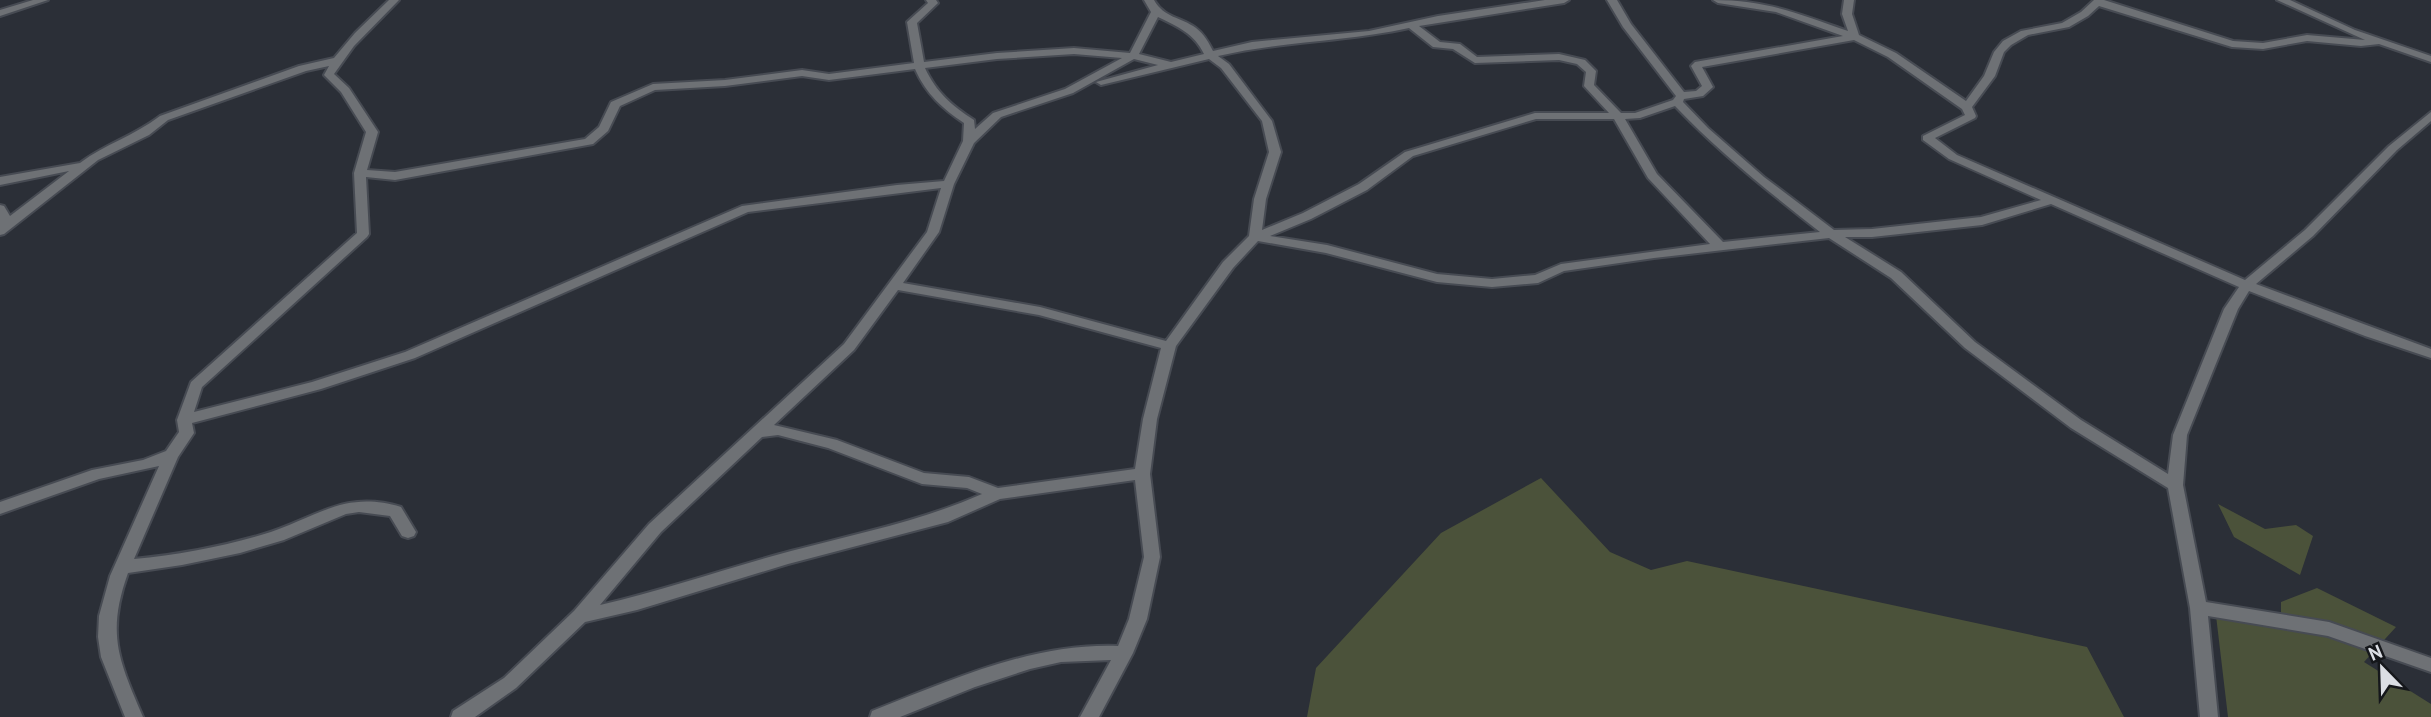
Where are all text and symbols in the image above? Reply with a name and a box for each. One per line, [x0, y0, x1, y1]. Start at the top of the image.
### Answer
north arrow [2347, 633, 2417, 703]
text: N [2365, 639, 2386, 666]

